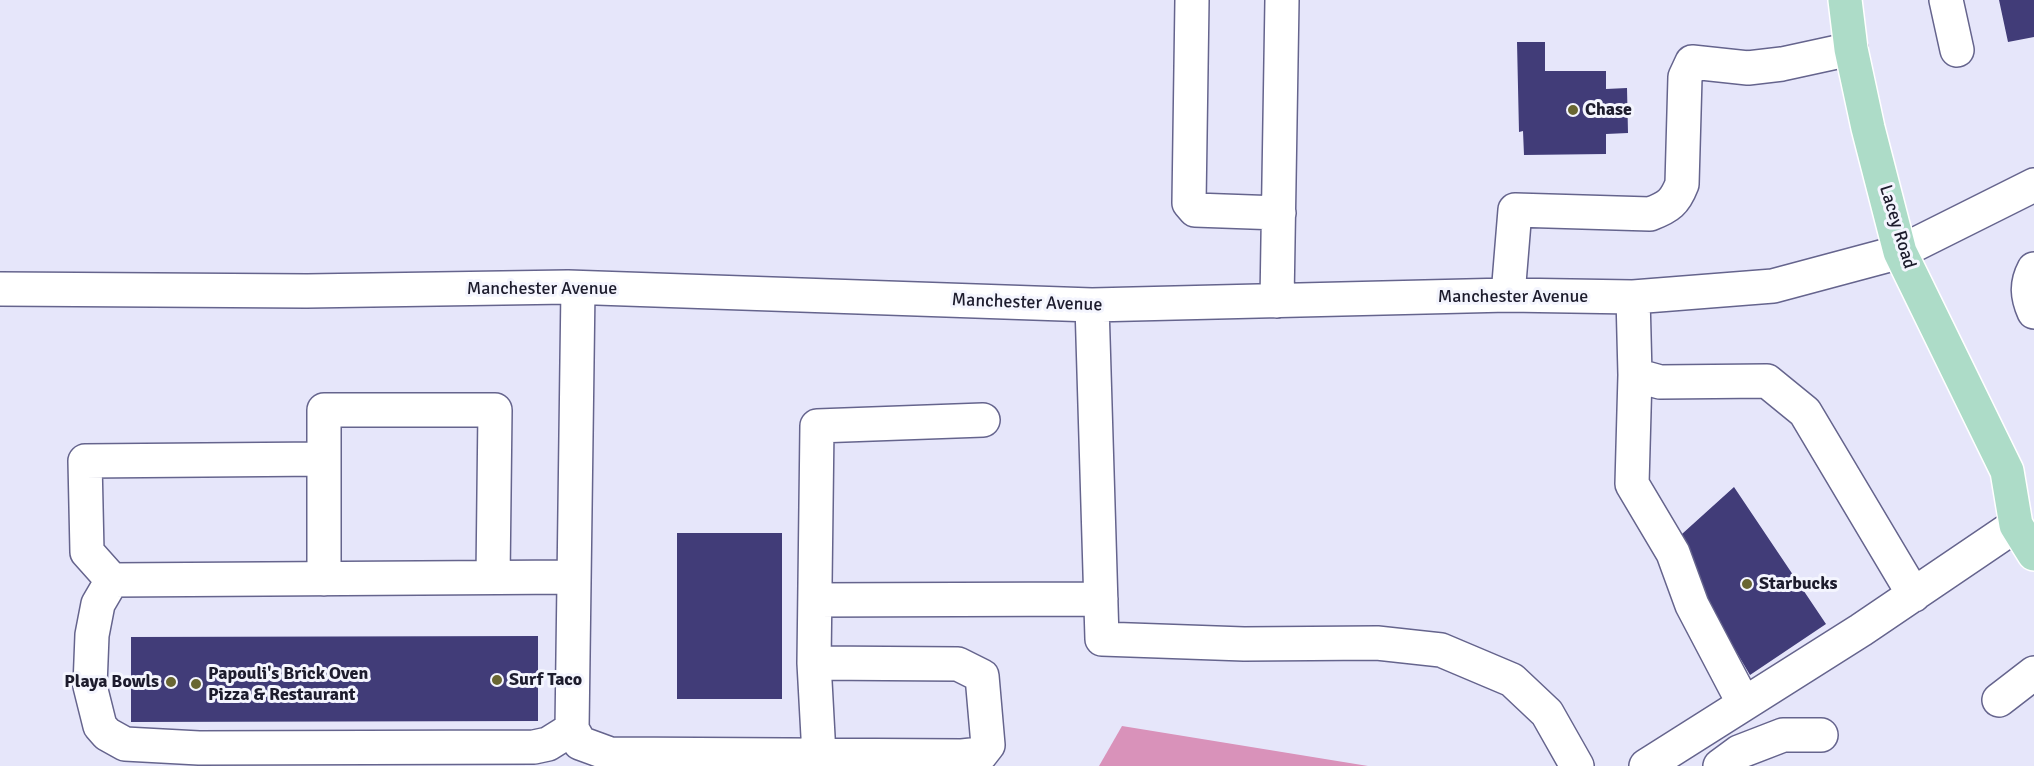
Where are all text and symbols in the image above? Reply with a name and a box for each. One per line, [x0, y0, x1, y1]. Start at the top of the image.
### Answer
place label: Chase [1585, 99, 1632, 121]
marker: Chase [1566, 103, 1580, 117]
street label: Lacey Road [1874, 183, 1920, 271]
street label: Manchester Avenue [467, 278, 617, 300]
street label: Manchester Avenue [1438, 286, 1588, 308]
street label: Manchester Avenue [951, 290, 1103, 316]
place label: Starbucks [1759, 573, 1838, 595]
marker: Starbucks [1740, 577, 1754, 591]
place label: Papouli's Brick Oven Pizza & Restaurant [208, 663, 368, 706]
place label: Surf Taco [509, 669, 582, 691]
place label: Playa Bowls [64, 671, 159, 693]
marker: Surf Taco [490, 673, 504, 687]
marker: Playa Bowls [164, 675, 178, 689]
marker: Papouli's Brick Oven Pizza & Restaurant [189, 677, 203, 691]

